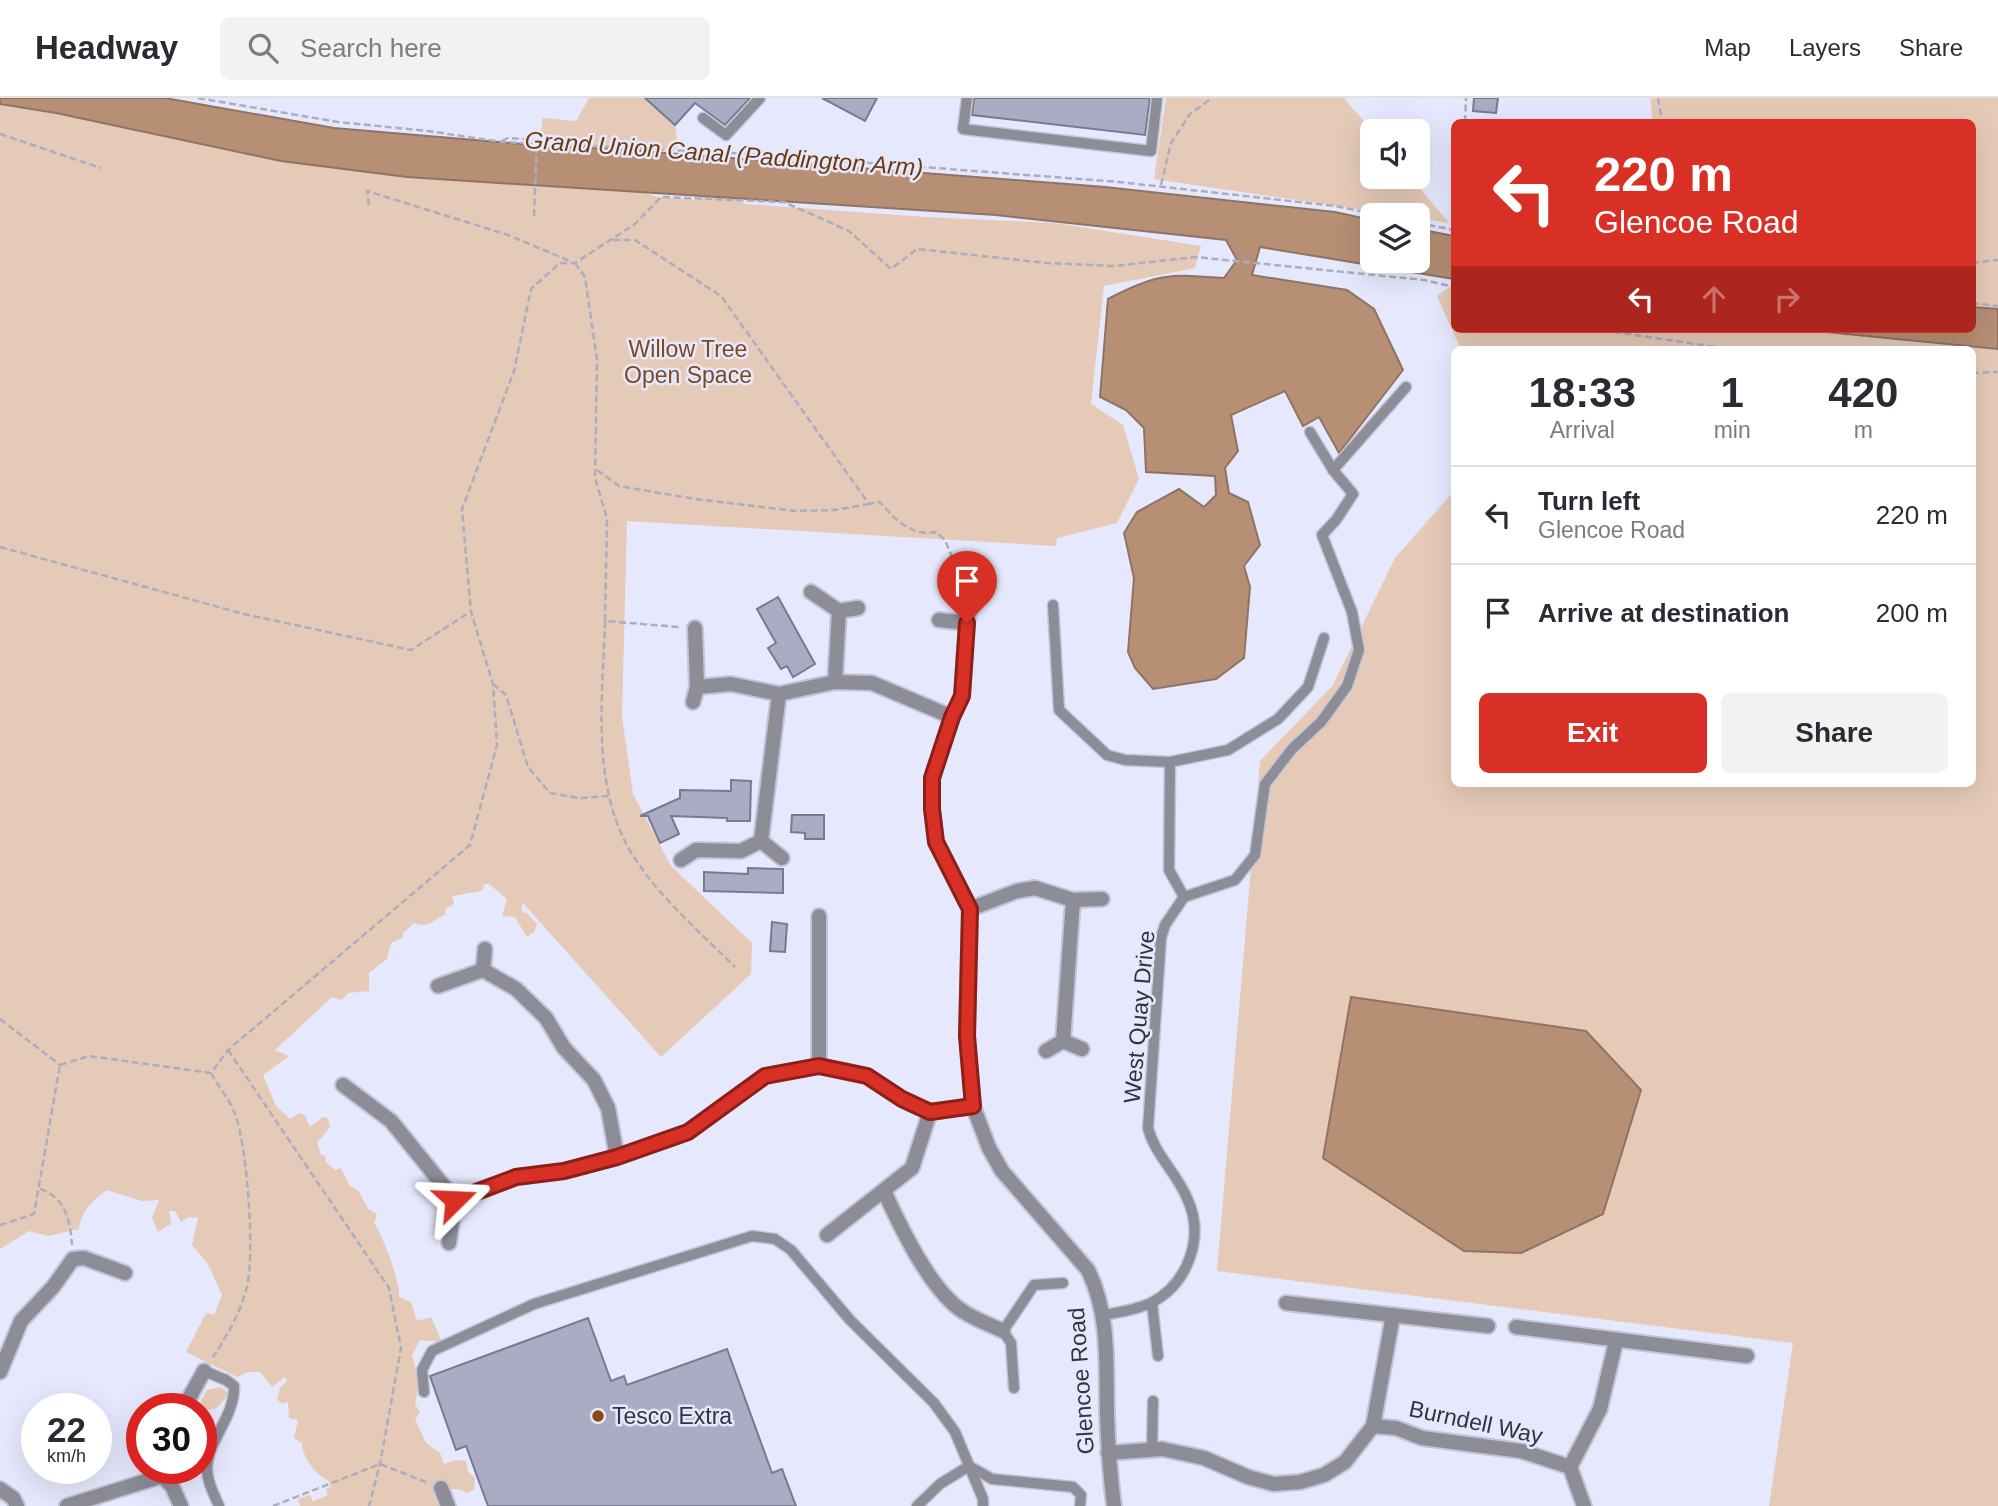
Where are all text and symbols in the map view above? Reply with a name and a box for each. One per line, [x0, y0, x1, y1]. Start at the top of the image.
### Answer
search box [220, 17, 710, 80]
text: Headway [35, 29, 178, 66]
icon: search [244, 29, 282, 67]
text: Search here [300, 33, 442, 63]
text: Map [1704, 34, 1751, 61]
text: Layers [1789, 34, 1861, 61]
text: Share [1899, 34, 1963, 61]
map controls [1360, 119, 1430, 273]
button: sound [1360, 119, 1430, 189]
water label: Grand Union Canal (Paddington Arm) [524, 126, 924, 181]
icon: left [1479, 147, 1570, 238]
text: 220 m [1594, 147, 1733, 201]
button: layers [1360, 203, 1430, 273]
text: Glencoe Road [1594, 204, 1799, 240]
icon: left [1622, 280, 1660, 318]
icon: ahead [1695, 280, 1733, 318]
icon: right [1768, 280, 1806, 318]
park label: Willow Tree Open Space [624, 336, 752, 388]
text: 18:33 [1529, 369, 1636, 416]
text: 1 [1720, 369, 1744, 416]
text: 420 [1828, 369, 1898, 416]
text: Arrival [1550, 417, 1615, 443]
text: min [1714, 417, 1751, 443]
text: m [1854, 417, 1873, 443]
text: Turn left [1538, 486, 1640, 516]
icon: left [1479, 496, 1517, 534]
text: 220 m [1876, 500, 1948, 530]
text: Glencoe Road [1538, 517, 1685, 543]
pin [937, 551, 997, 623]
icon: arrive [948, 562, 986, 600]
icon: arrive [1479, 594, 1517, 632]
text: Arrive at destination [1538, 598, 1789, 628]
text: 200 m [1876, 598, 1948, 628]
button: Exit [1479, 693, 1707, 773]
button: Share [1721, 693, 1948, 773]
street label: West Quay Drive [1118, 929, 1160, 1105]
position arrow [418, 1163, 492, 1237]
street label: Glencoe Road [1063, 1307, 1099, 1455]
speed limit sign: 30 [126, 1393, 217, 1484]
street label: Burndell Way [1407, 1395, 1546, 1449]
place label: Tesco Extra [612, 1403, 732, 1429]
marker: Tesco Extra [590, 1408, 606, 1424]
text: 22 [47, 1410, 86, 1449]
text: km/h [47, 1446, 86, 1466]

